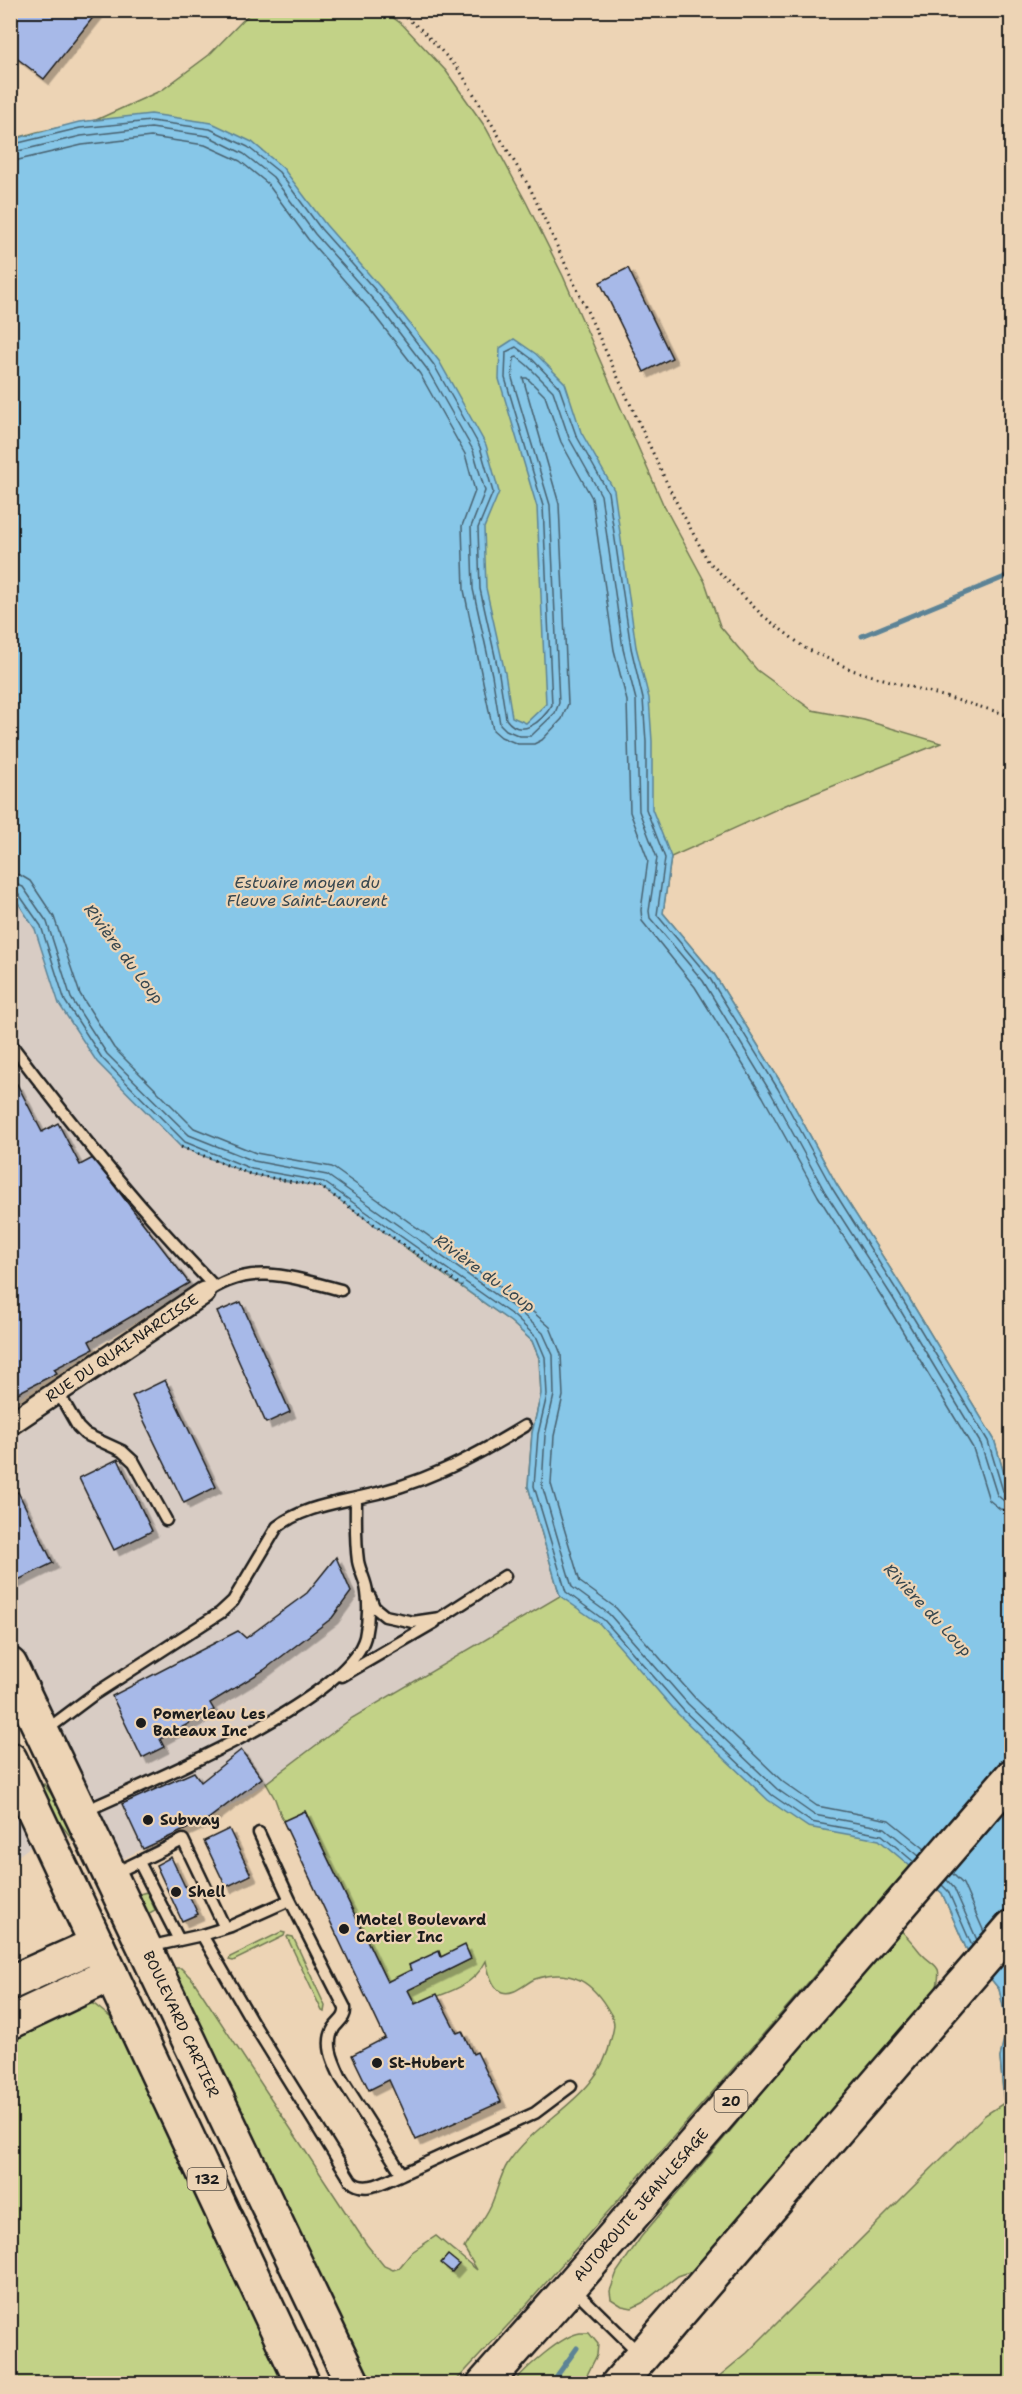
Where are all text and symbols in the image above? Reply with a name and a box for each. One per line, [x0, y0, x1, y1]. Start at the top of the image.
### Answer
water label: Estuaire moyen du Fleuve Saint-Laurent [227, 872, 387, 911]
water label: Rivière du Loup [79, 900, 169, 1008]
water label: Rivière du Loup [430, 1229, 540, 1317]
street label: RUE DU QUAI-NARCISSE [42, 1289, 202, 1407]
water label: Rivière du Loup [879, 1559, 977, 1661]
place label: Pomerleau Les Bateaux Inc [153, 1704, 266, 1741]
marker: Pomerleau Les Bateaux Inc [134, 1716, 148, 1730]
place label: Subway [160, 1810, 220, 1830]
marker: Subway [141, 1813, 155, 1827]
place label: Shell [188, 1882, 226, 1902]
marker: Shell [169, 1885, 183, 1899]
place label: Motel Boulevard Cartier Inc [356, 1910, 486, 1947]
marker: Motel Boulevard Cartier Inc [337, 1922, 351, 1936]
street label: BOULEVARD CARTIER [138, 1948, 224, 2100]
place label: St-Hubert [389, 2053, 465, 2073]
marker: St-Hubert [370, 2056, 384, 2070]
road number: 20 [714, 2090, 748, 2112]
street label: AUTOROUTE JEAN-LESAGE [569, 2124, 713, 2286]
road number: 132 [188, 2168, 226, 2190]

